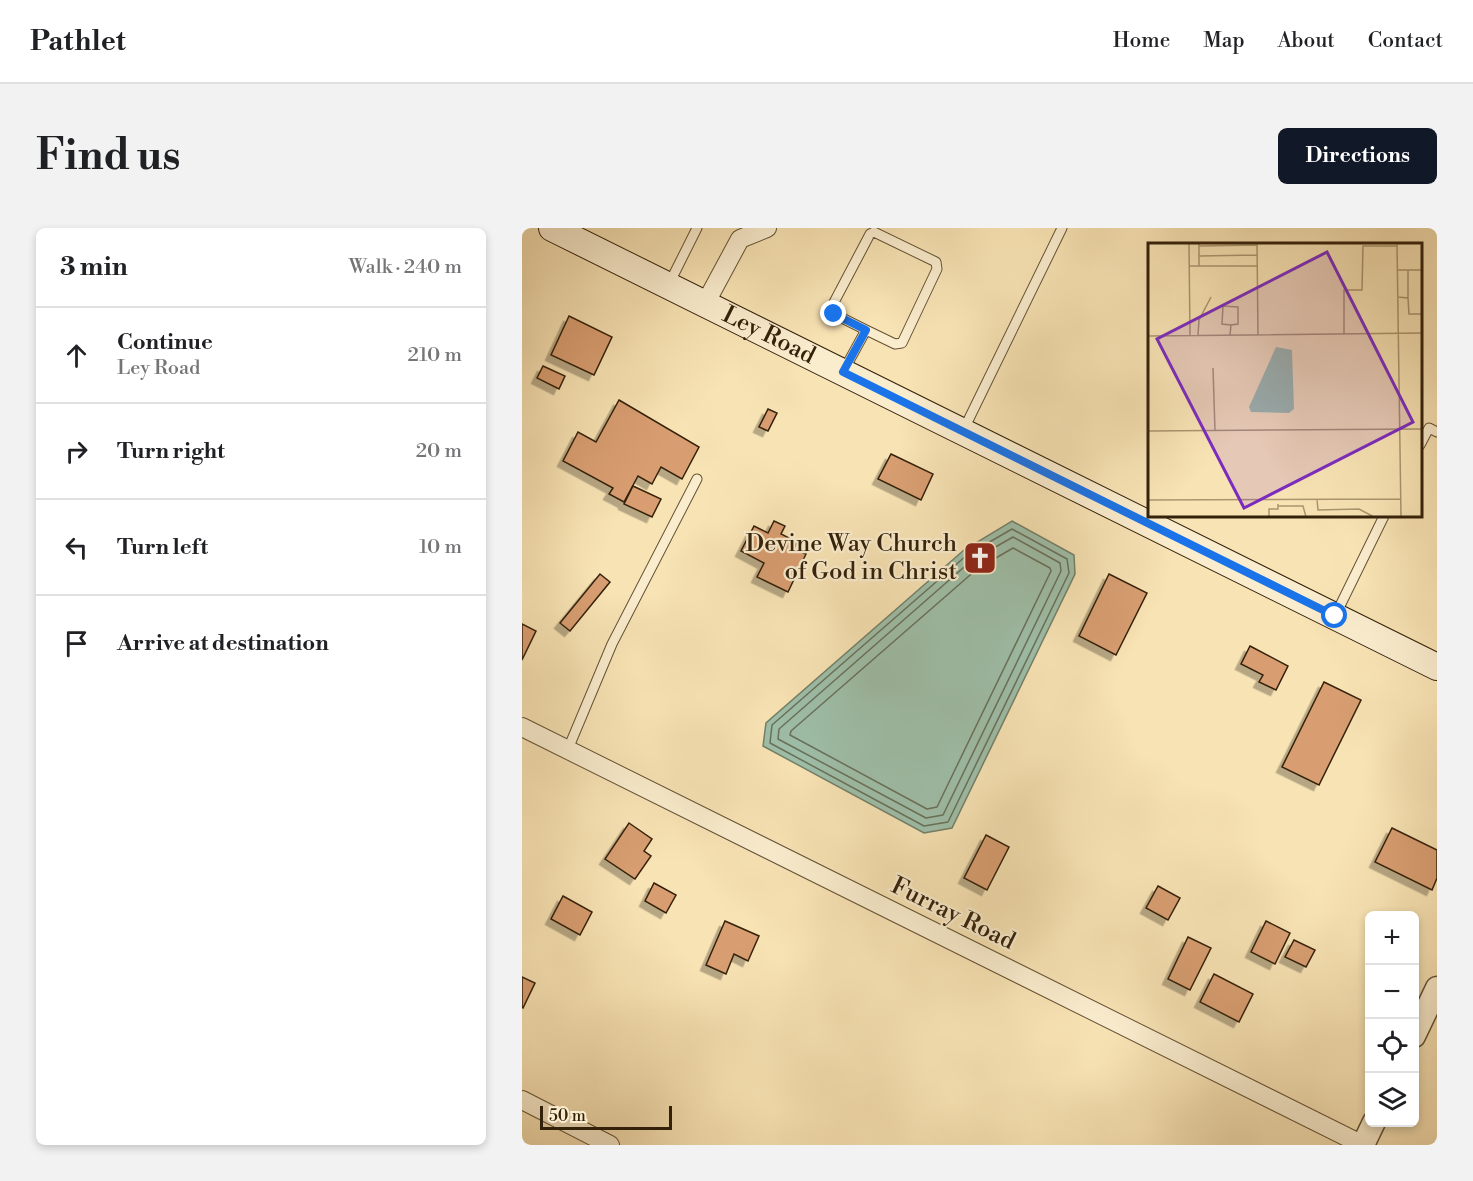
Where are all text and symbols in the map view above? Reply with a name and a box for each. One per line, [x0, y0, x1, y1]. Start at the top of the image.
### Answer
text: Pathlet [30, 24, 126, 59]
text: Home [1113, 28, 1170, 54]
text: Map [1203, 28, 1245, 54]
text: About [1278, 28, 1335, 54]
text: Contact [1368, 28, 1443, 54]
button: Directions [1278, 128, 1437, 184]
text: Find us [36, 130, 180, 183]
inset map [1148, 243, 1422, 518]
text: 3 min [60, 251, 128, 283]
text: Walk · 240 m [349, 255, 462, 280]
street label: Ley Road [717, 300, 821, 371]
route end [820, 300, 846, 326]
text: Continue [117, 329, 213, 356]
icon: ahead [60, 339, 93, 372]
text: 210 m [407, 343, 462, 368]
text: Ley Road [117, 356, 200, 381]
icon: right [60, 435, 93, 468]
text: Turn right [117, 438, 225, 465]
text: 20 m [416, 439, 462, 464]
place label: Devine Way Church of God in Christ [746, 529, 957, 587]
icon: left [60, 531, 93, 564]
text: Turn left [117, 534, 208, 561]
text: 10 m [419, 535, 462, 560]
church icon: Devine Way Church of God in Christ [962, 540, 998, 576]
route start [1321, 602, 1347, 628]
icon: arrive [60, 627, 93, 660]
text: Arrive at destination [117, 630, 329, 657]
street label: Furray Road [886, 871, 1020, 957]
map controls [1365, 911, 1419, 1127]
button: + [1365, 911, 1419, 965]
button: − [1365, 965, 1419, 1019]
button: locate [1365, 1019, 1419, 1073]
button: layers [1365, 1073, 1419, 1127]
scale bar [540, 1103, 672, 1130]
text: 50 m [549, 1106, 586, 1126]

